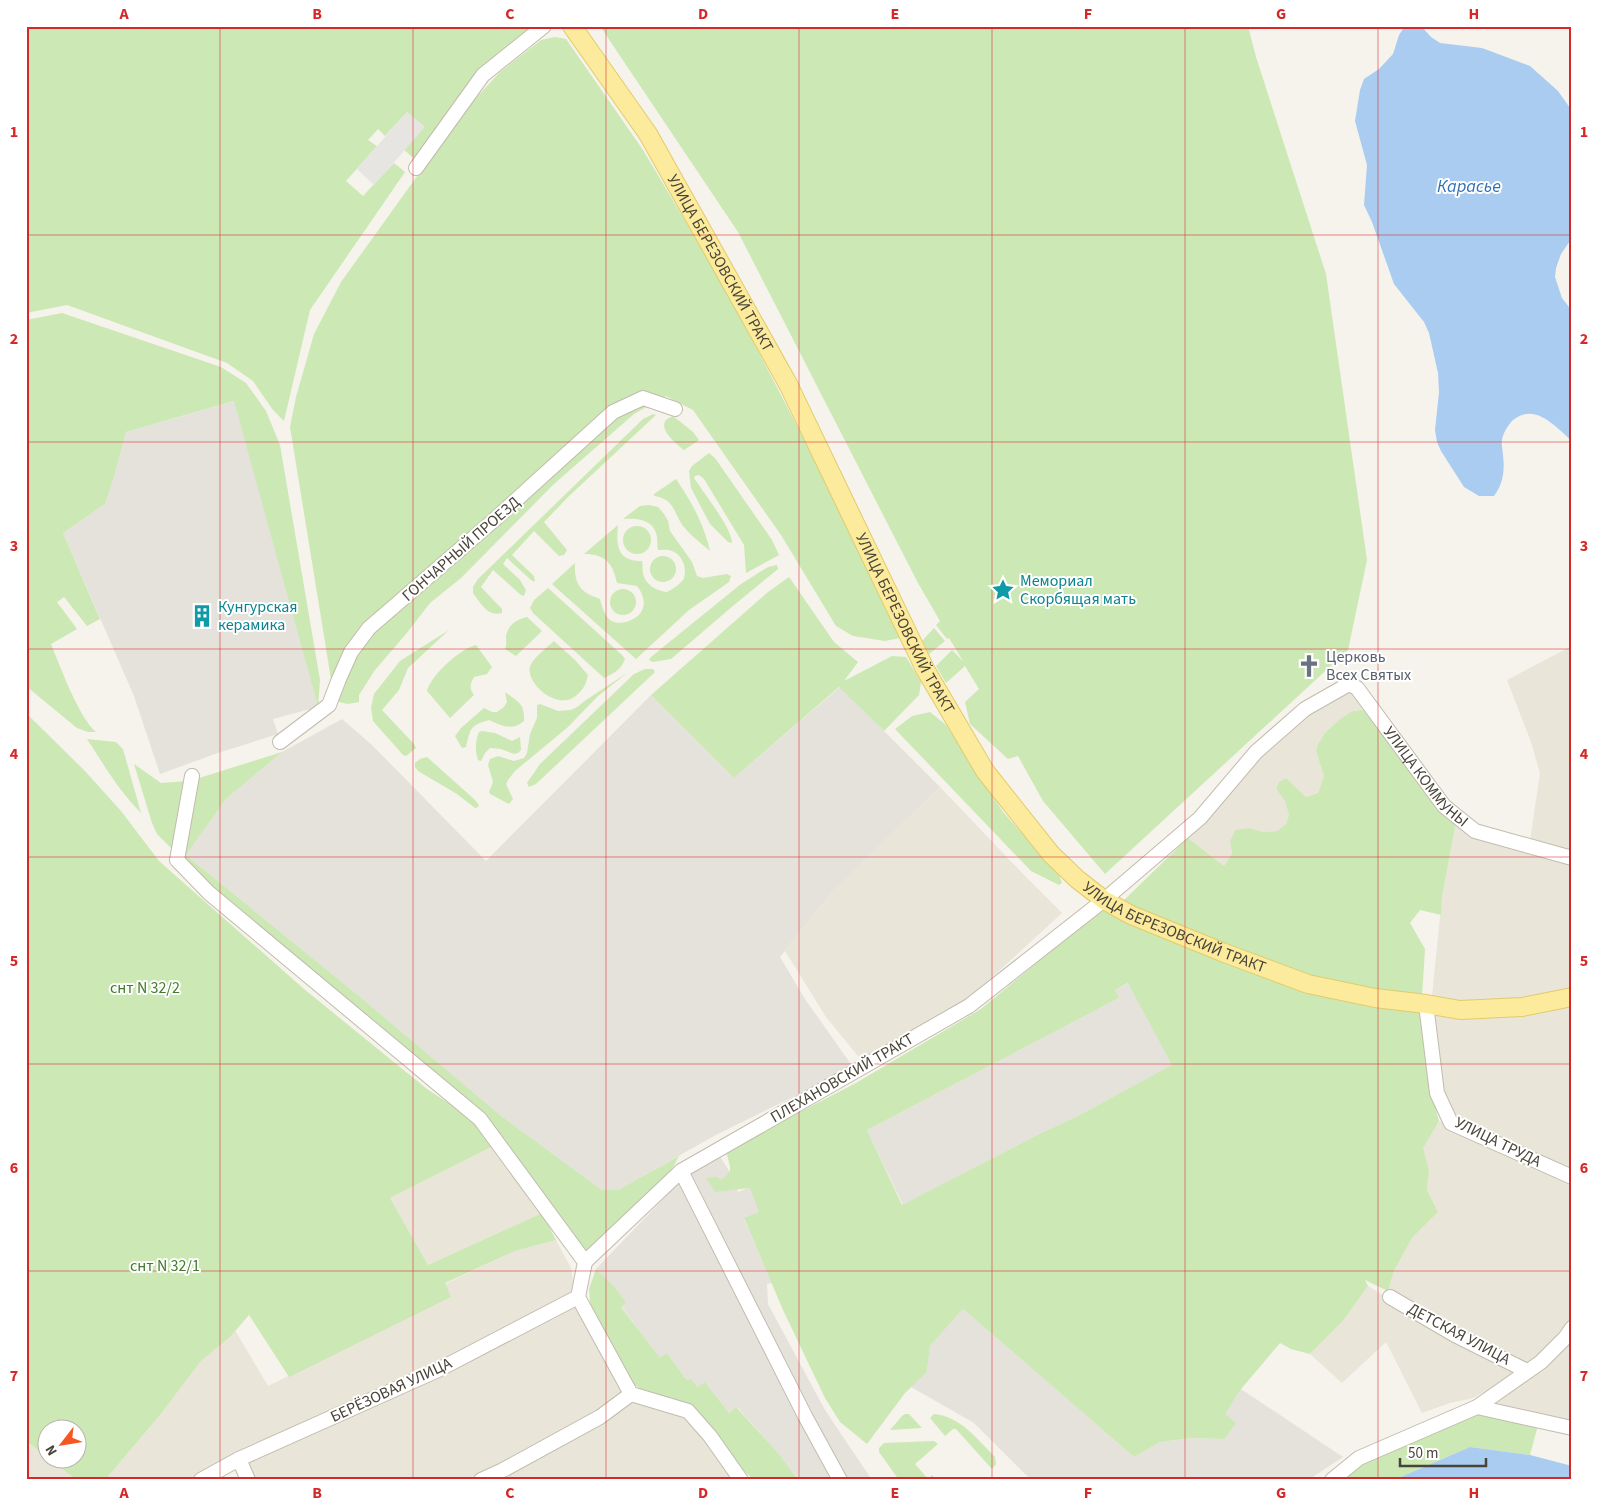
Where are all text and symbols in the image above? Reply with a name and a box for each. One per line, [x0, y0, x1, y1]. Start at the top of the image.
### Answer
text: A [118, 3, 129, 25]
text: B [312, 3, 322, 25]
text: C [505, 3, 515, 25]
text: D [698, 3, 708, 25]
text: E [891, 3, 899, 25]
text: F [1084, 3, 1092, 25]
text: G [1276, 3, 1286, 25]
text: H [1469, 3, 1479, 25]
text: 1 [10, 121, 18, 143]
text: 1 [1580, 121, 1588, 143]
street label: УЛИЦА БЕРЕЗОВСКИЙ ТРАКТ [662, 171, 779, 356]
water label: Карасье [1437, 174, 1501, 199]
text: 2 [10, 328, 18, 350]
text: 2 [1580, 328, 1588, 350]
street label: ГОНЧАРНЫЙ ПРОЕЗД [397, 492, 525, 606]
street label: УЛИЦА БЕРЕЗОВСКИЙ ТРАКТ [850, 529, 960, 718]
text: 3 [10, 535, 18, 557]
text: 3 [1580, 535, 1588, 557]
place label: Мемориал Скорбящая мать [1020, 570, 1136, 610]
place icon: Мемориал Скорбящая мать [990, 577, 1016, 603]
place label: Кунгурская керамика [218, 596, 298, 636]
building icon: Кунгурская керамика [189, 603, 215, 629]
place label: Церковь Всех Святых [1326, 646, 1411, 686]
church icon: Церковь Всех Святых [1296, 653, 1322, 679]
street label: УЛИЦА КОММУНЫ [1378, 722, 1473, 832]
text: 4 [10, 743, 19, 765]
text: 4 [1580, 743, 1589, 765]
street label: УЛИЦА БЕРЕЗОВСКИЙ ТРАКТ [1078, 876, 1270, 979]
text: 5 [10, 950, 18, 972]
text: 5 [1580, 950, 1588, 972]
park label: снт N 32/2 [110, 977, 180, 999]
street label: ПЛЕХАНОВСКИЙ ТРАКТ [766, 1028, 918, 1128]
street label: УЛИЦА ТРУДА [1451, 1112, 1545, 1173]
text: 6 [10, 1157, 18, 1179]
text: 6 [1580, 1157, 1588, 1179]
park label: снт N 32/1 [130, 1255, 200, 1277]
street label: ДЕТСКАЯ УЛИЦА [1404, 1298, 1514, 1370]
street label: БЕРЁЗОВАЯ УЛИЦА [327, 1352, 456, 1428]
text: 7 [10, 1365, 18, 1387]
text: 7 [1580, 1365, 1588, 1387]
north arrow [38, 1418, 88, 1468]
scale bar [1400, 1436, 1487, 1468]
text: N [41, 1441, 63, 1459]
text: 50 m [1408, 1443, 1438, 1464]
text: A [118, 1482, 129, 1504]
text: B [312, 1482, 322, 1504]
text: C [505, 1482, 515, 1504]
text: D [698, 1482, 708, 1504]
text: E [891, 1482, 899, 1504]
text: F [1084, 1482, 1092, 1504]
text: G [1276, 1482, 1286, 1504]
text: H [1469, 1482, 1479, 1504]

